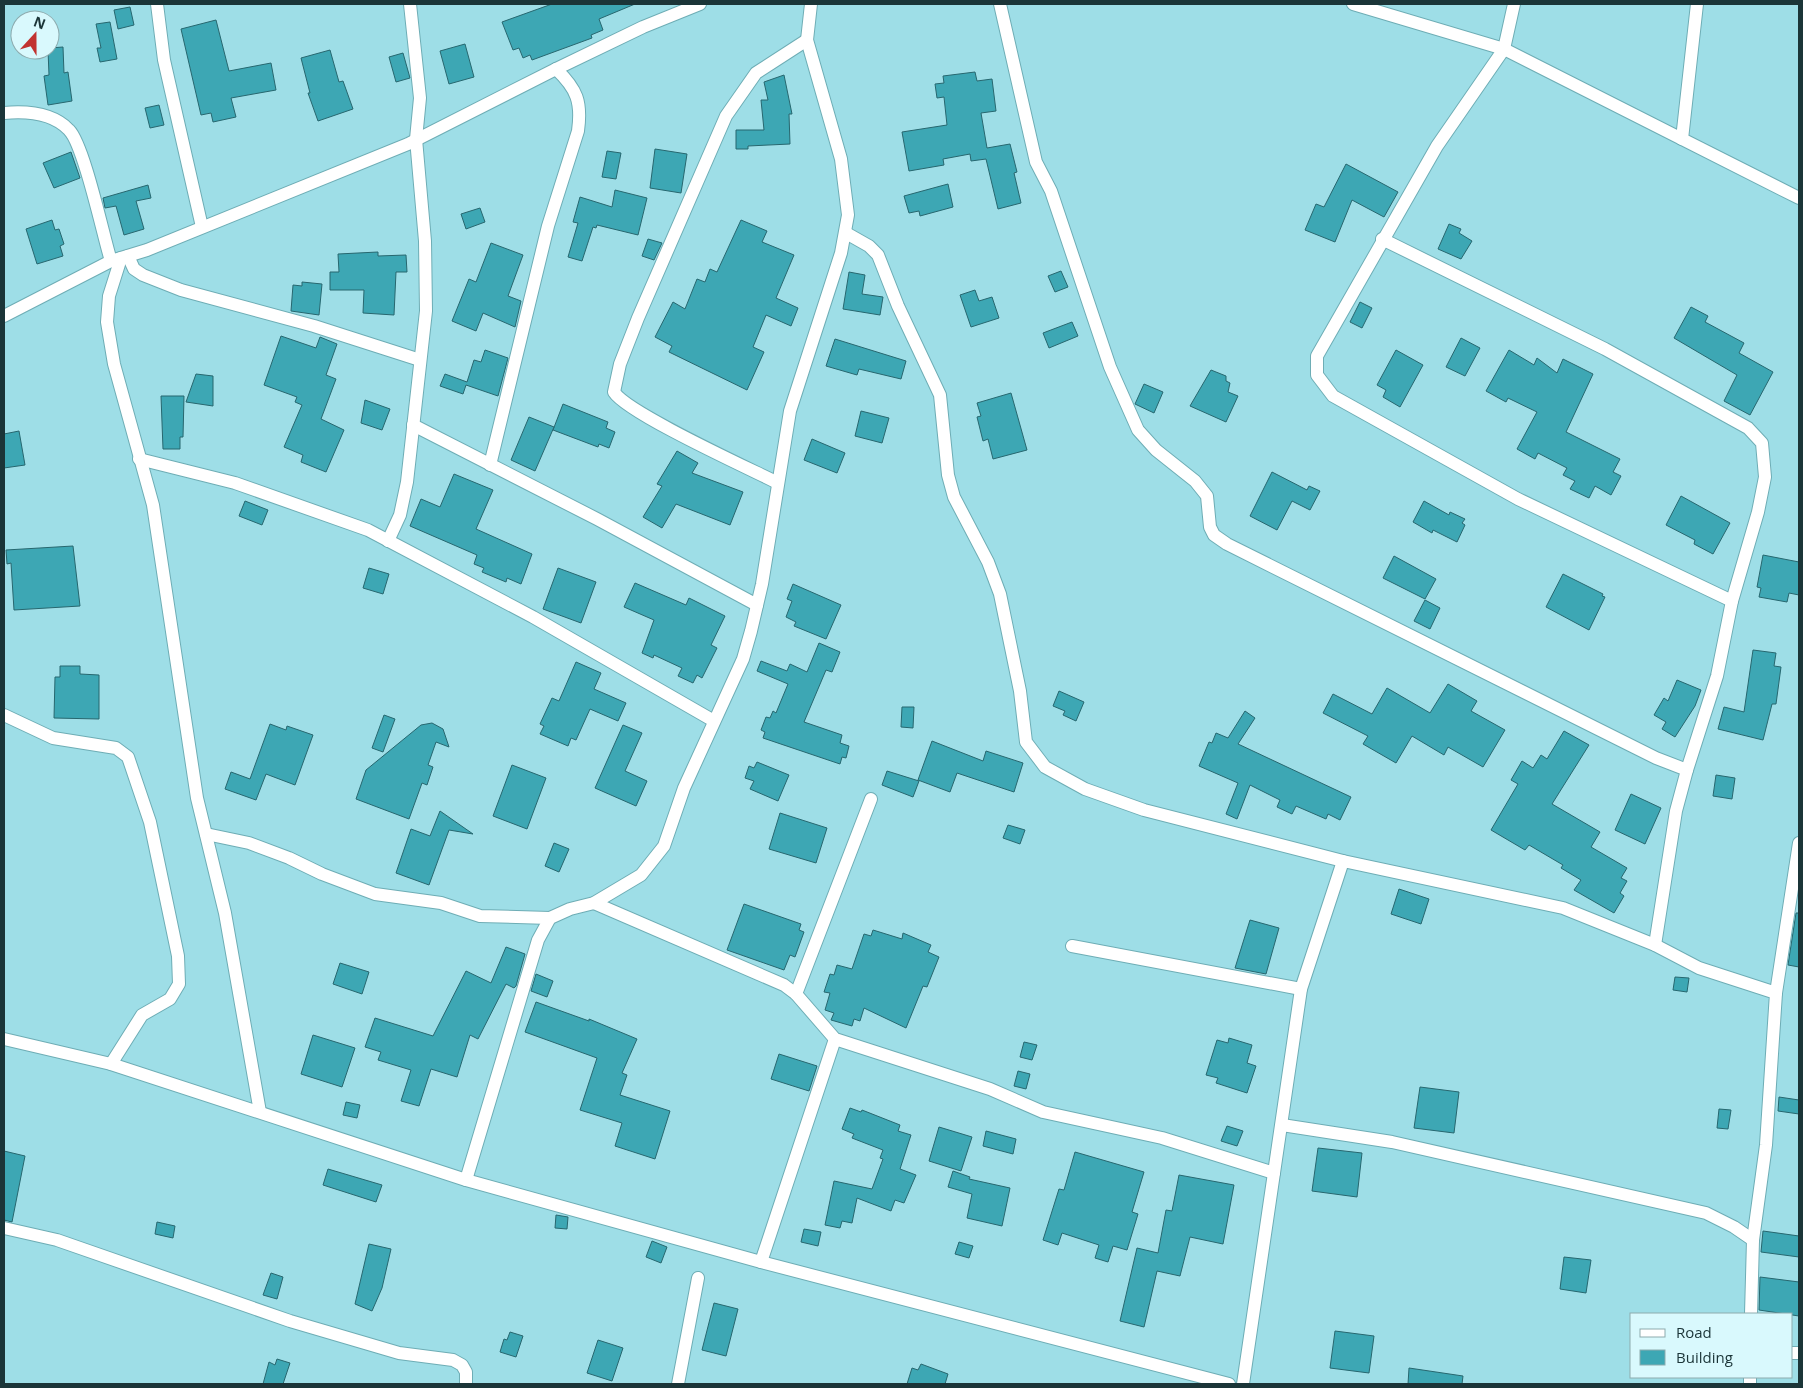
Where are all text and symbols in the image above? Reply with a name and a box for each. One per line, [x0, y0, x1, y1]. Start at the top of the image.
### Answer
north arrow [10, 10, 60, 60]
text: N [31, 11, 49, 33]
legend [1630, 1313, 1793, 1378]
text: Road [1676, 1322, 1712, 1342]
text: Building [1676, 1347, 1733, 1367]

